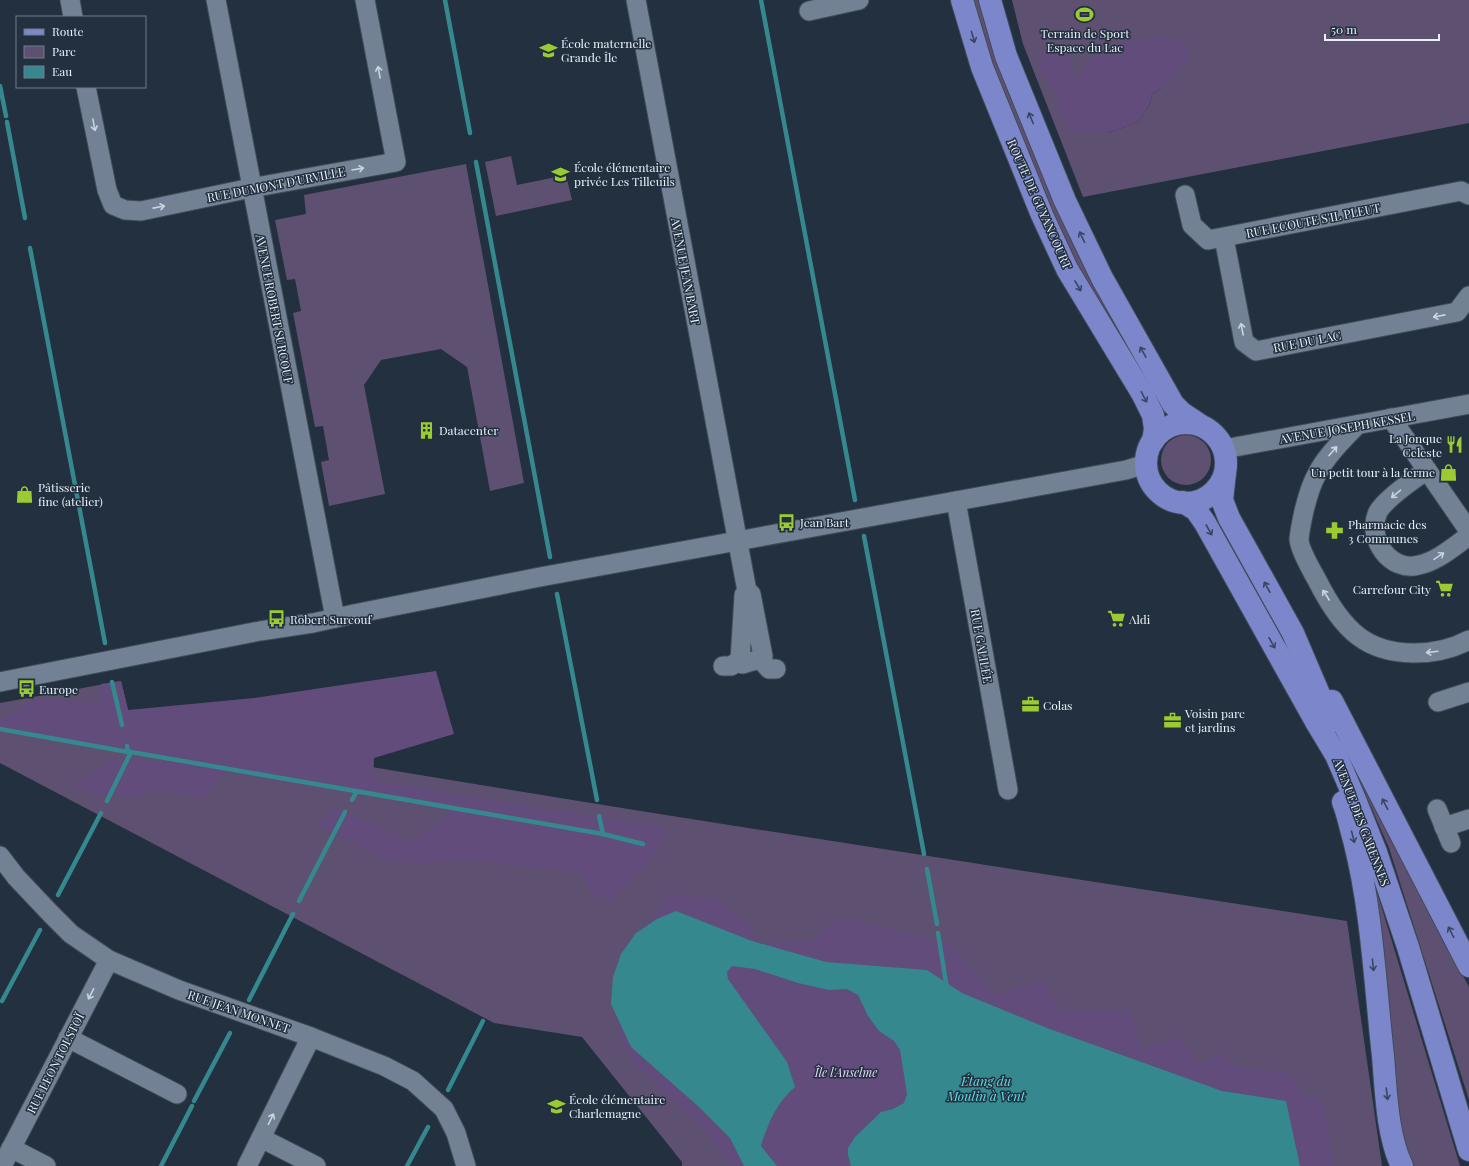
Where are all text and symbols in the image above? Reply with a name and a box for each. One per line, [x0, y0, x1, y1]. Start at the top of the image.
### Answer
sports icon: Terrain de Sport Espace du Lac [1075, 4, 1095, 24]
legend [16, 16, 146, 88]
scale bar [1325, 16, 1439, 42]
text: 50 m [1331, 21, 1357, 37]
text: Route [52, 23, 84, 39]
place label: Terrain de Sport Espace du Lac [1041, 25, 1130, 55]
one-way arrow [970, 31, 977, 44]
place label: École maternelle Grande Île [561, 35, 651, 65]
school or university icon: École maternelle Grande Île [538, 40, 558, 60]
text: Parc [52, 43, 76, 59]
text: Eau [52, 63, 72, 79]
one-way arrow [374, 66, 382, 79]
one-way arrow [1027, 112, 1034, 124]
one-way arrow [90, 118, 98, 131]
street label: ROUTE DE GUYANCOURT [1004, 137, 1076, 272]
place label: École élémentaire privée Les Tilleuils [574, 159, 675, 189]
street label: RUE DUMONT D'URVILLE [206, 163, 346, 205]
school or university icon: École élémentaire privée Les Tilleuils [551, 164, 571, 184]
one-way arrow [352, 165, 365, 173]
street label: RUE ECOUTE S'IL PLEUT [1245, 199, 1382, 241]
one-way arrow [152, 203, 165, 211]
street label: AVENUE JEAN BART [668, 215, 704, 326]
one-way arrow [1078, 231, 1085, 243]
street label: AVENUE ROBERT SURCOUF [252, 232, 297, 386]
one-way arrow [1074, 280, 1082, 292]
one-way arrow [1432, 312, 1445, 320]
one-way arrow [1237, 323, 1245, 336]
street label: RUE DU LAC [1272, 327, 1342, 355]
one-way arrow [1139, 346, 1147, 358]
one-way arrow [1141, 391, 1149, 403]
street label: AVENUE JOSEPH KESSEL [1277, 407, 1416, 447]
building icon: Datacenter [416, 420, 436, 440]
place label: Datacenter [439, 422, 499, 438]
place label: La Jonque Celeste [1389, 430, 1442, 460]
restaurant icon: La Jonque Celeste [1445, 435, 1465, 455]
one-way arrow [1329, 446, 1338, 457]
shop icon: Un petit tour à la ferme [1438, 462, 1458, 482]
place label: Un petit tour à la ferme [1311, 464, 1435, 480]
place label: Pâtisserie fine (atelier) [38, 479, 103, 509]
shop icon: Pâtisserie fine (atelier) [15, 484, 35, 504]
one-way arrow [1391, 489, 1401, 498]
bus stop icon: Jean Bart [777, 512, 797, 532]
place label: Jean Bart [799, 514, 850, 530]
place label: Pharmacie des 3 Communes [1348, 516, 1427, 546]
pharmacy icon: Pharmacie des 3 Communes [1325, 521, 1345, 541]
one-way arrow [1205, 524, 1213, 536]
one-way arrow [1433, 552, 1444, 560]
supermarket icon: Carrefour City [1434, 579, 1454, 599]
one-way arrow [1263, 581, 1271, 593]
place label: Carrefour City [1353, 581, 1431, 597]
one-way arrow [1321, 589, 1329, 601]
street label: RUE GALILÉE [968, 608, 996, 684]
bus stop icon: Robert Surcouf [267, 609, 287, 629]
supermarket icon: Aldi [1106, 609, 1126, 629]
place label: Robert Surcouf [290, 611, 372, 627]
place label: Aldi [1128, 611, 1151, 627]
one-way arrow [1269, 637, 1277, 649]
one-way arrow [1426, 648, 1439, 655]
bus stop icon: Europe [16, 679, 36, 699]
place label: Europe [39, 681, 78, 697]
office icon: Colas [1020, 695, 1040, 715]
place label: Colas [1043, 697, 1072, 713]
place label: Voisin parc et jardins [1184, 705, 1245, 735]
office icon: Voisin parc et jardins [1162, 710, 1182, 730]
street label: AVENUE DES GARENNES [1330, 755, 1394, 888]
one-way arrow [1381, 798, 1388, 810]
one-way arrow [1349, 830, 1357, 843]
one-way arrow [1447, 926, 1454, 938]
one-way arrow [1370, 958, 1377, 971]
street label: RUE JEAN MONNET [186, 986, 293, 1036]
one-way arrow [87, 988, 94, 1000]
street label: RUE LEON TOLSTOÏ [23, 1009, 88, 1116]
park label: Île l'Anselme [814, 1064, 877, 1080]
water label: Étang du Moulin à Vent [946, 1072, 1026, 1104]
one-way arrow [1383, 1087, 1390, 1100]
place label: École élémentaire Charlemagne [569, 1091, 665, 1121]
school or university icon: École élémentaire Charlemagne [546, 1096, 566, 1116]
one-way arrow [268, 1113, 275, 1125]

